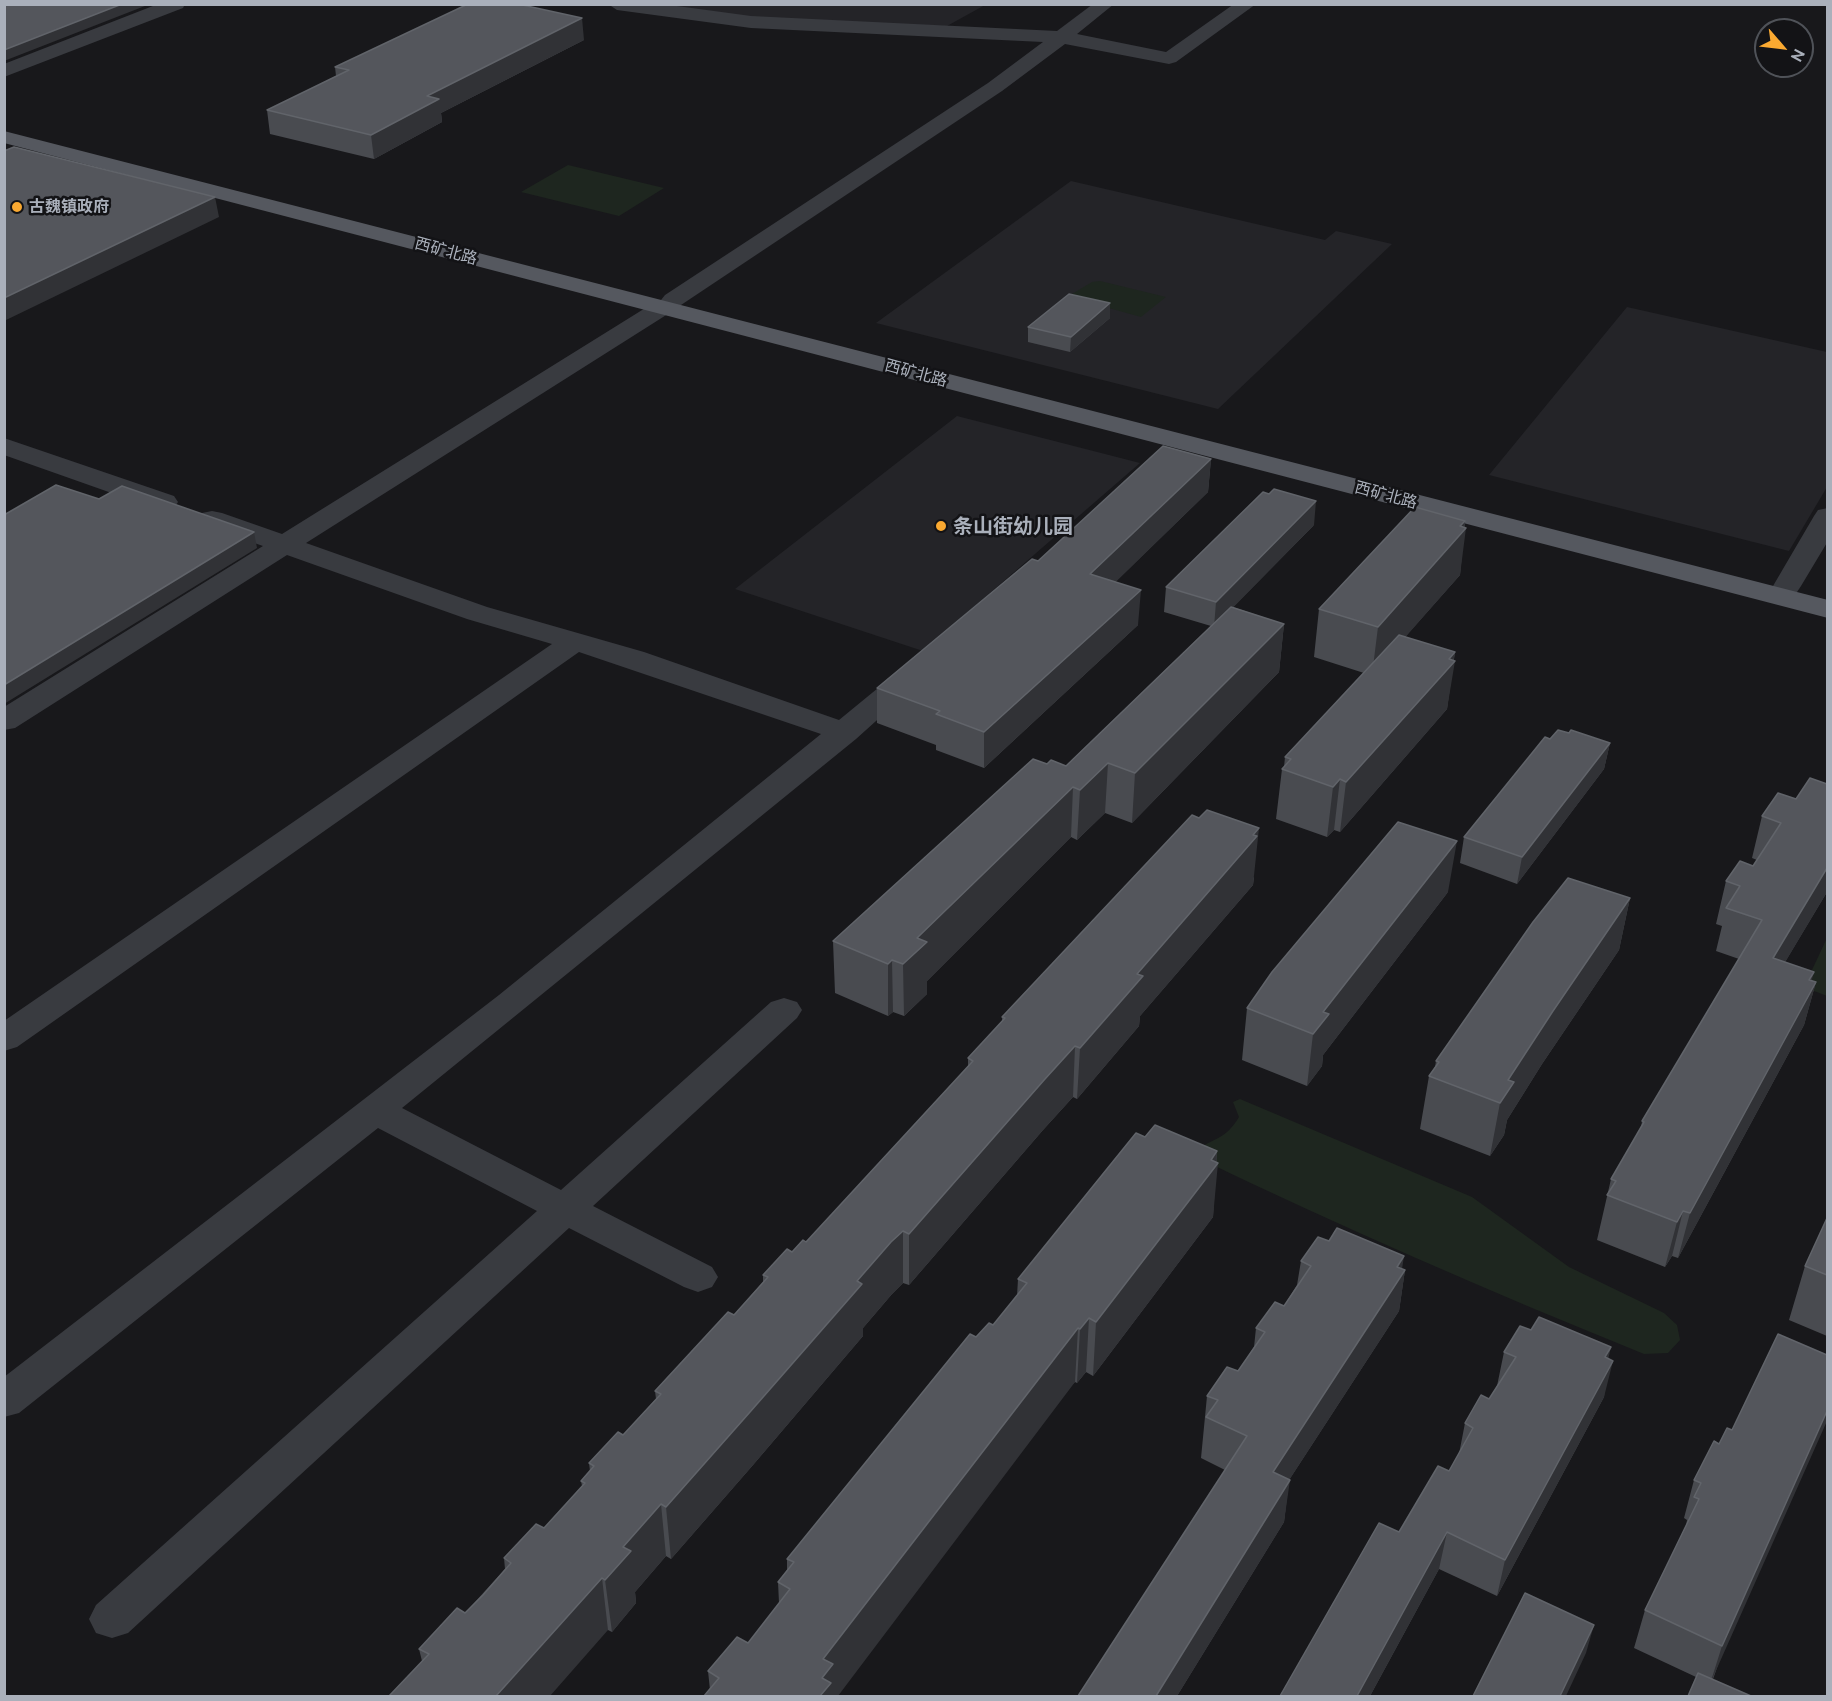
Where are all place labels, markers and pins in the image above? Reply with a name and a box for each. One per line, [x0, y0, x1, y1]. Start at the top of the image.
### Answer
place label: 古魏镇政府 [29, 197, 109, 217]
marker: 古魏镇政府 [10, 200, 24, 214]
place label: 条山街幼儿园 [953, 514, 1073, 538]
marker: 条山街幼儿园 [934, 519, 948, 533]

